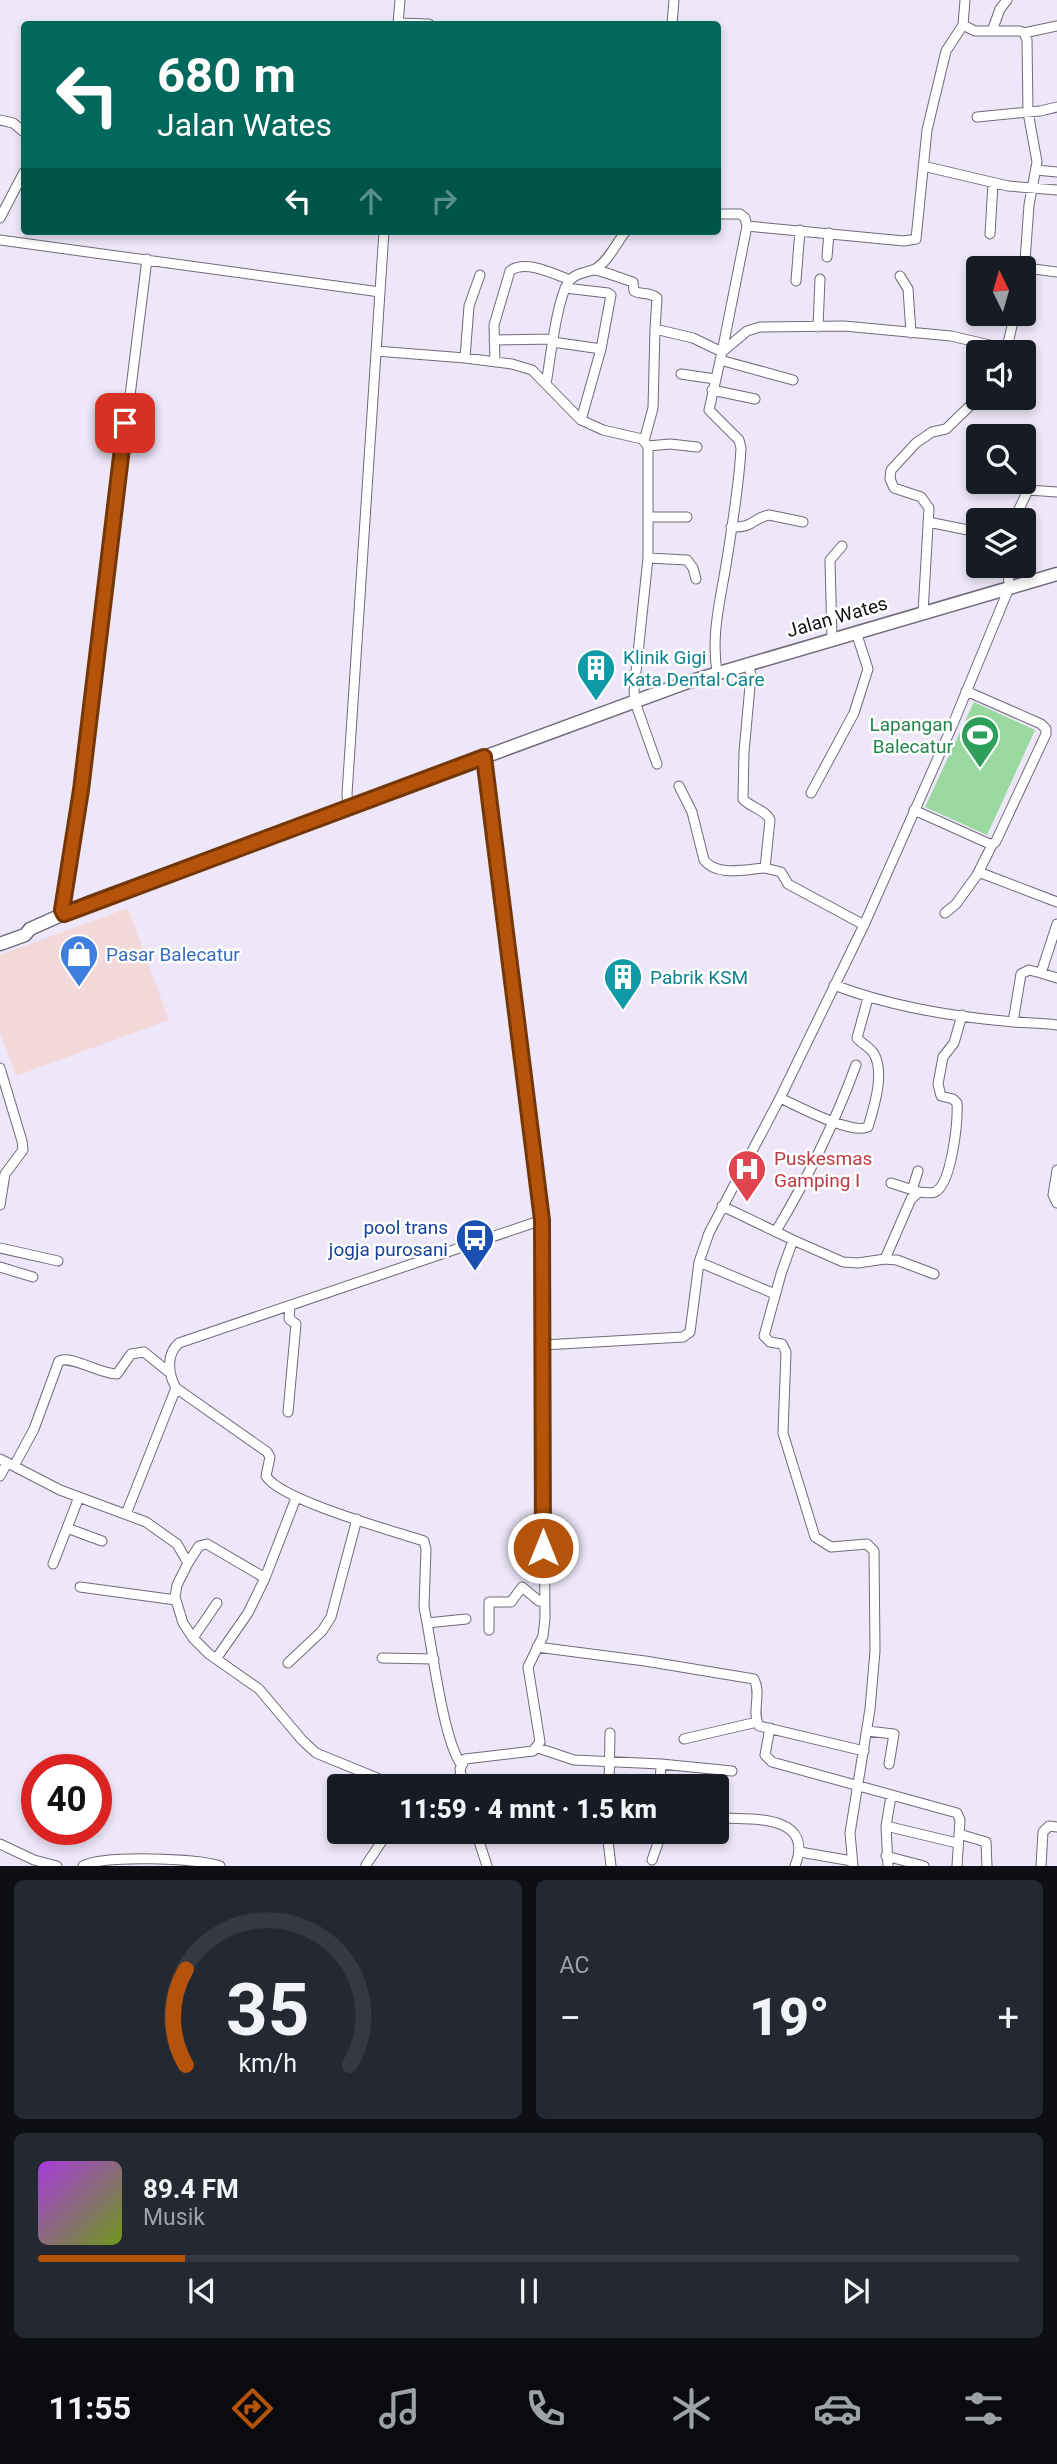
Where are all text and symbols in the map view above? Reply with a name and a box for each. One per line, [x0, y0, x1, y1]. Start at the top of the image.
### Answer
text: 680 m [157, 47, 296, 104]
icon: left [42, 49, 133, 140]
text: Jalan Wates [157, 106, 332, 144]
icon: left [279, 182, 317, 220]
icon: ahead [352, 182, 390, 220]
icon: right [425, 182, 463, 220]
north arrow [966, 256, 1036, 326]
map controls [966, 256, 1036, 578]
button: sound [966, 340, 1036, 410]
pin [95, 393, 155, 453]
icon: arrive [106, 404, 144, 442]
button: search [966, 424, 1036, 494]
button: layers [966, 508, 1036, 578]
street label: Jalan Wates [784, 592, 890, 642]
place label: Klinik Gigi Kata Dental Care [623, 646, 764, 691]
building icon: Klinik Gigi Kata Dental Care [575, 647, 617, 702]
place label: Lapangan Balecatur [869, 713, 954, 758]
sports icon: Lapangan Balecatur [959, 714, 1001, 769]
shop icon: Pasar Balecatur [58, 933, 100, 988]
place label: Pasar Balecatur [106, 943, 240, 966]
building icon: Pabrik KSM [602, 956, 644, 1011]
place label: Pabrik KSM [650, 966, 748, 989]
place label: Puskesmas Gamping I [774, 1147, 872, 1192]
hospital icon: Puskesmas Gamping I [726, 1148, 768, 1203]
place label: pool trans jogja purosani [328, 1216, 448, 1261]
bus stop icon: pool trans jogja purosani [454, 1217, 496, 1272]
position arrow [506, 1511, 580, 1585]
speed limit sign: 40 [21, 1754, 112, 1845]
text: 11:59 · 4 mnt · 1.5 km [399, 1794, 657, 1824]
text: AC [560, 1952, 589, 1979]
text: 35 [226, 1968, 310, 2054]
text: 19° [749, 1987, 830, 2048]
text: − [560, 1996, 581, 2040]
text: + [997, 1996, 1019, 2040]
text: km/h [238, 2049, 297, 2078]
text: 89.4 FM [143, 2174, 239, 2204]
text: Musik [143, 2204, 205, 2231]
icon: previous [183, 2272, 221, 2310]
icon: pause [510, 2272, 548, 2310]
icon: next [837, 2272, 875, 2310]
icon: directions [228, 2384, 277, 2433]
icon: music [375, 2384, 424, 2433]
icon: phone [521, 2384, 570, 2433]
icon: climate [667, 2384, 716, 2433]
icon: car [813, 2384, 862, 2433]
icon: filters [959, 2384, 1008, 2433]
text: 11:55 [49, 2389, 131, 2427]

